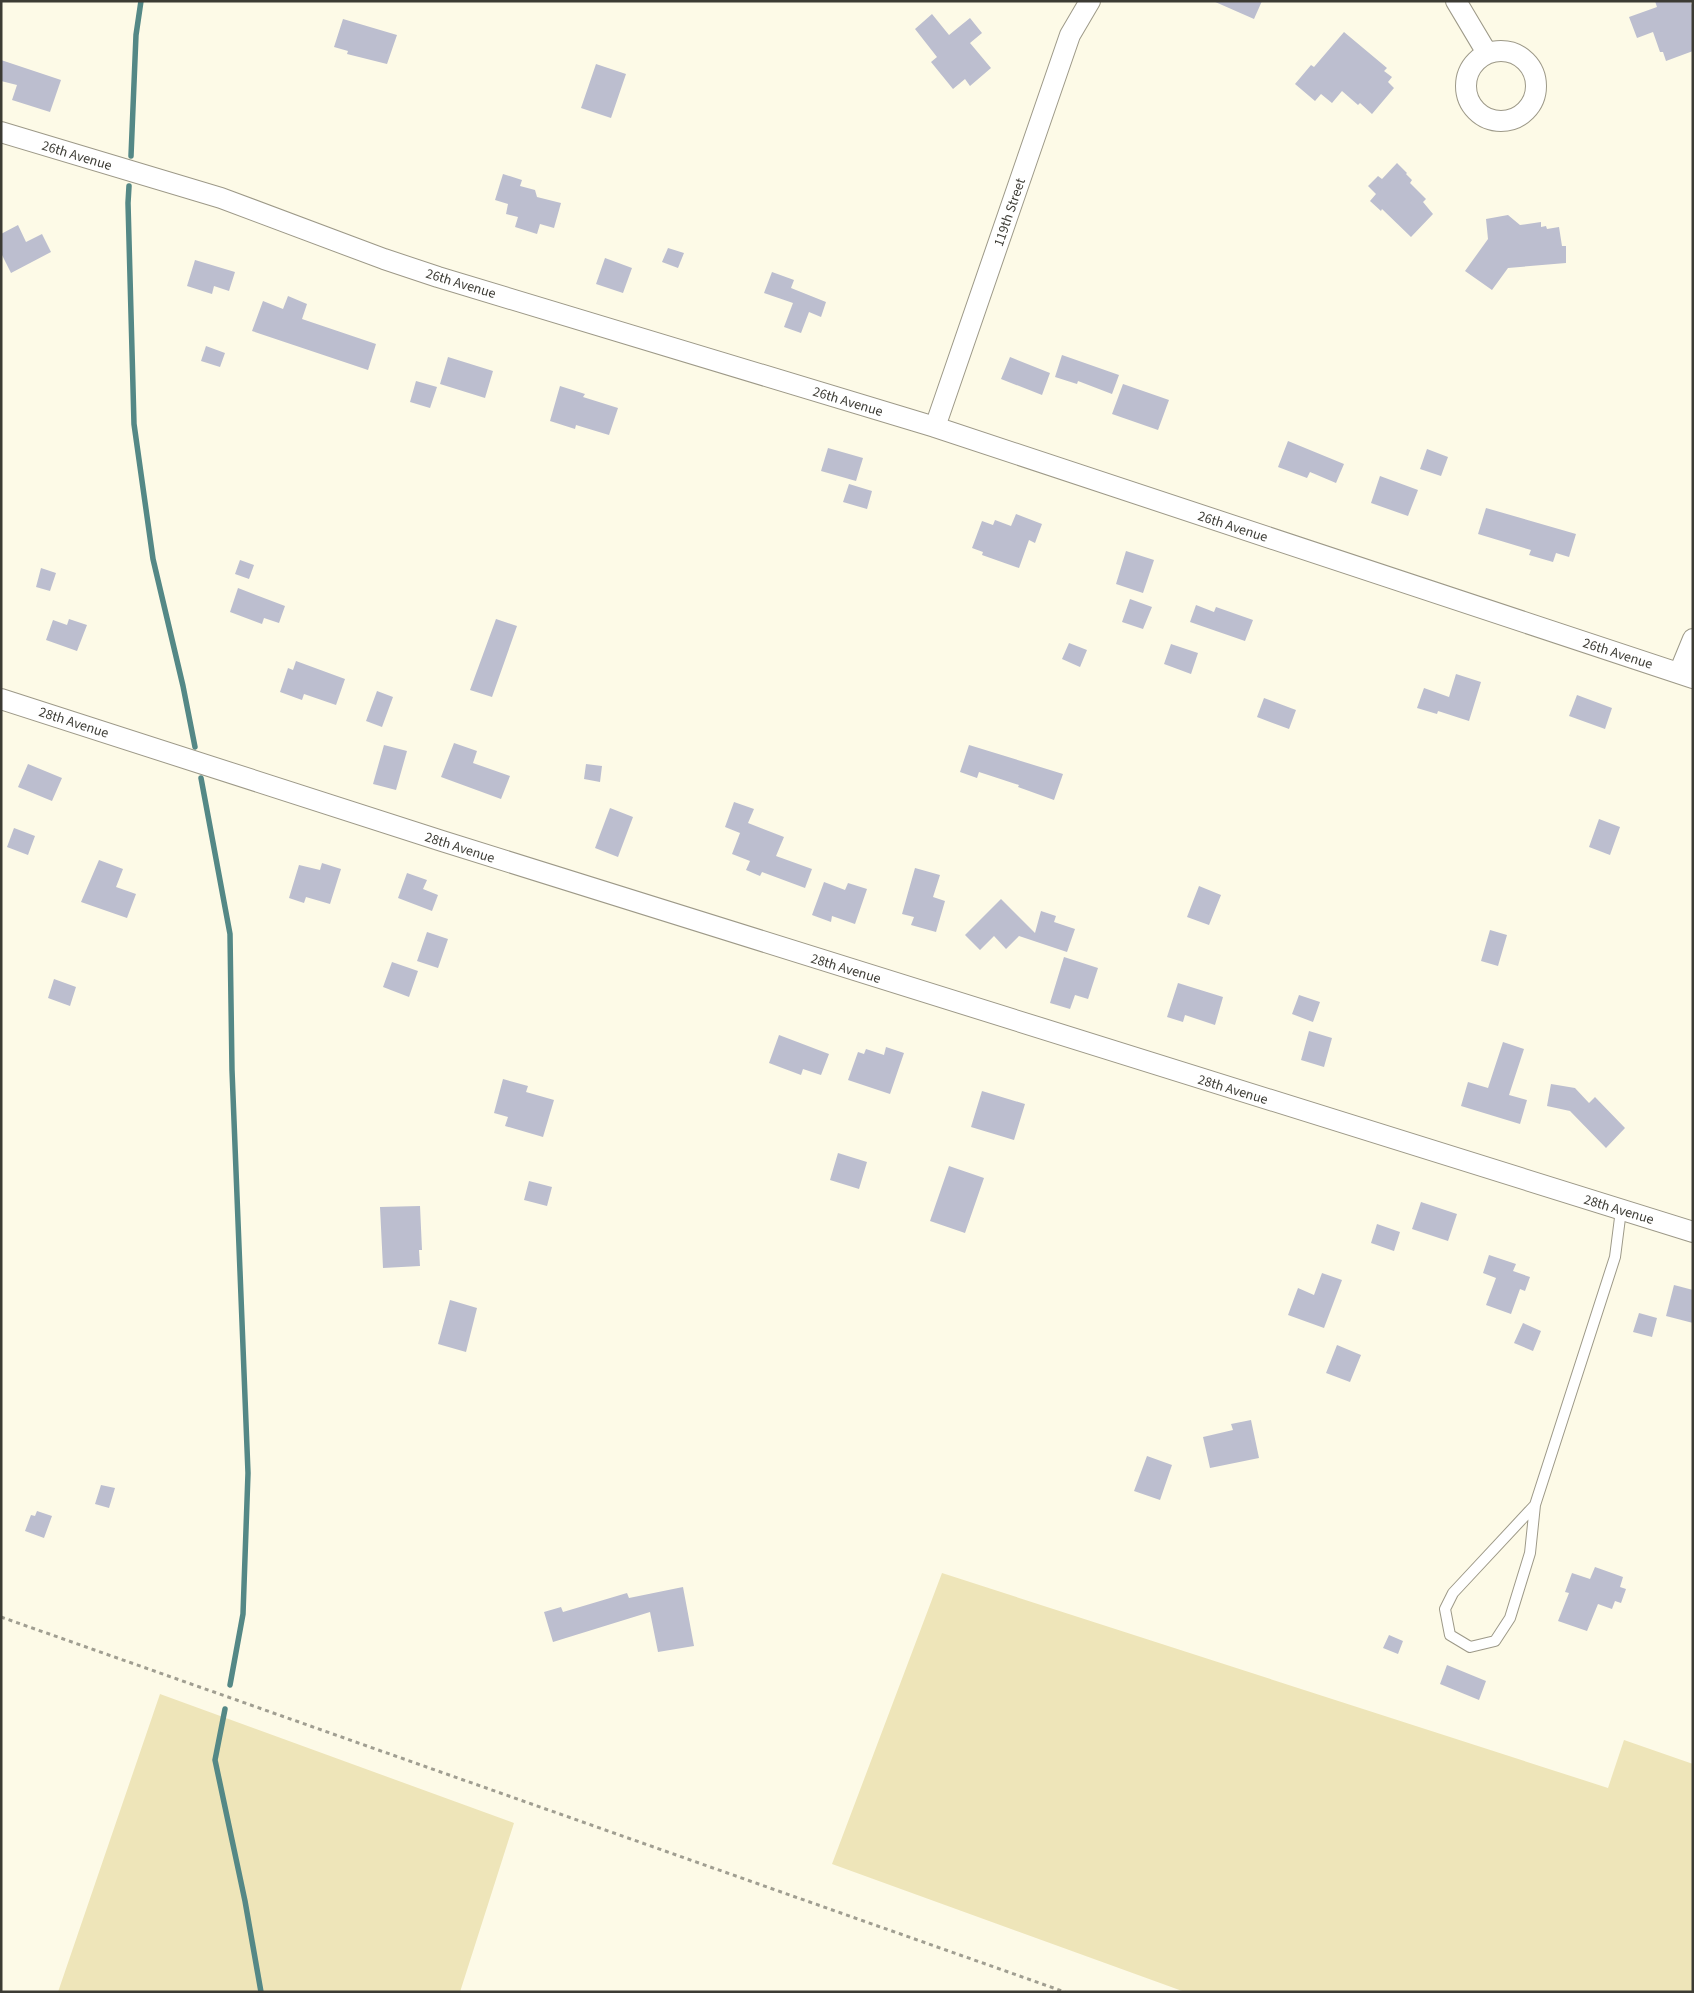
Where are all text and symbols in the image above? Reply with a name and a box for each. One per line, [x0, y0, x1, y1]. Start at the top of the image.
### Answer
street label: 26th Avenue [39, 136, 114, 176]
street label: 119th Street [989, 175, 1031, 249]
street label: 26th Avenue [423, 264, 498, 304]
street label: 26th Avenue [810, 382, 885, 422]
street label: 26th Avenue [1195, 506, 1270, 548]
street label: 26th Avenue [1580, 633, 1655, 675]
street label: 28th Avenue [36, 702, 111, 744]
street label: 28th Avenue [422, 827, 497, 869]
street label: 28th Avenue [808, 949, 883, 989]
street label: 28th Avenue [1195, 1070, 1270, 1110]
street label: 28th Avenue [1581, 1190, 1656, 1230]

